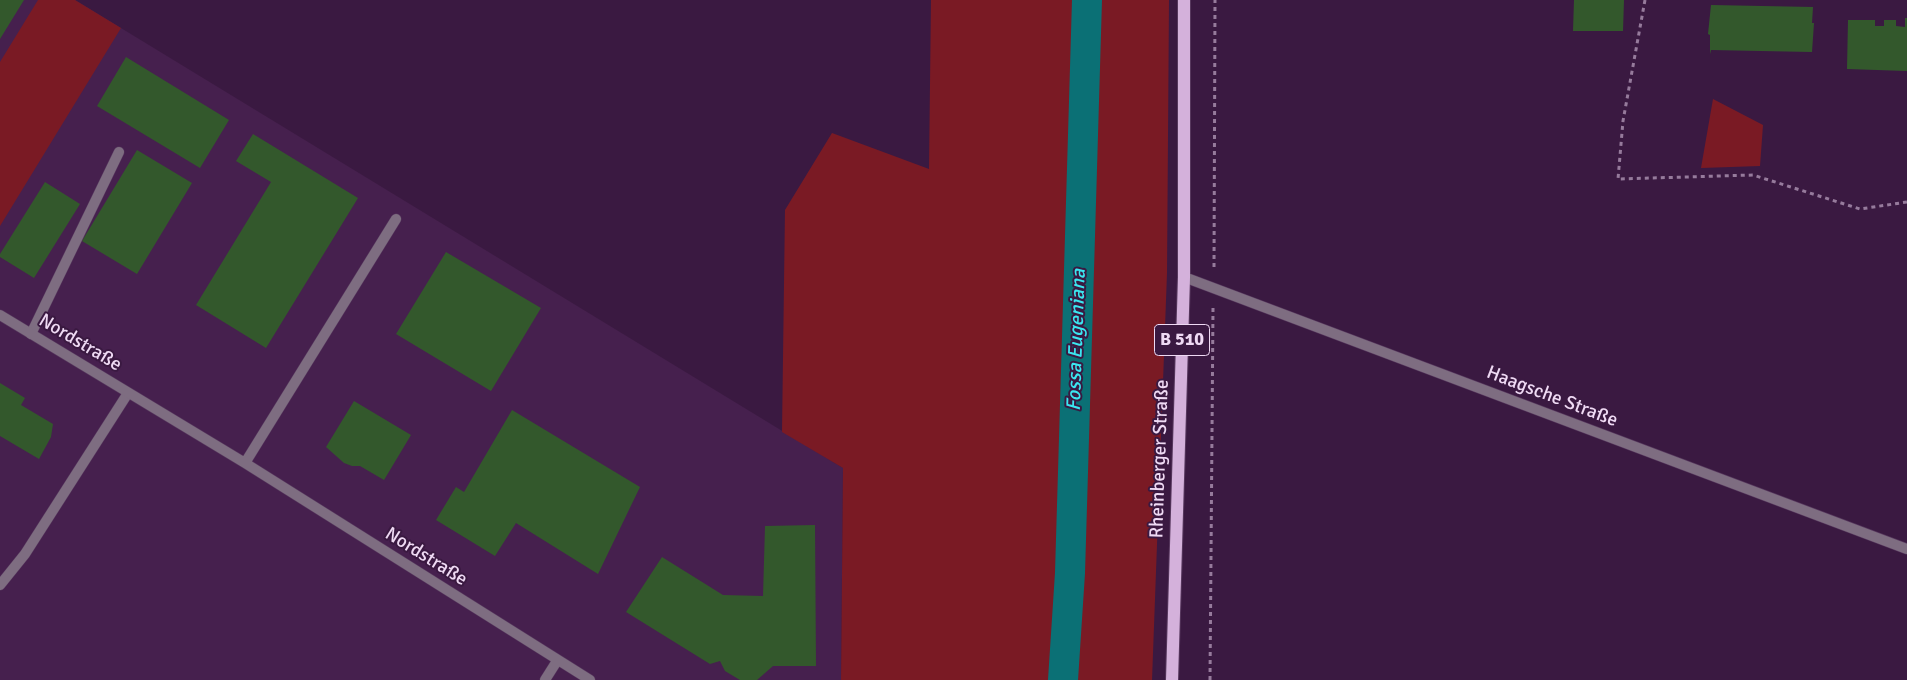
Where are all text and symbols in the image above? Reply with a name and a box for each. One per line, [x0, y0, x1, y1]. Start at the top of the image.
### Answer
water label: Fossa Eugeniana [1063, 268, 1091, 412]
street label: Nordstraße [34, 309, 126, 377]
road number: B 510 [1154, 324, 1210, 356]
street label: Haagsche Straße [1483, 362, 1621, 432]
street label: Rheinberger Straße [1146, 379, 1174, 539]
street label: Nordstraße [381, 523, 471, 591]

